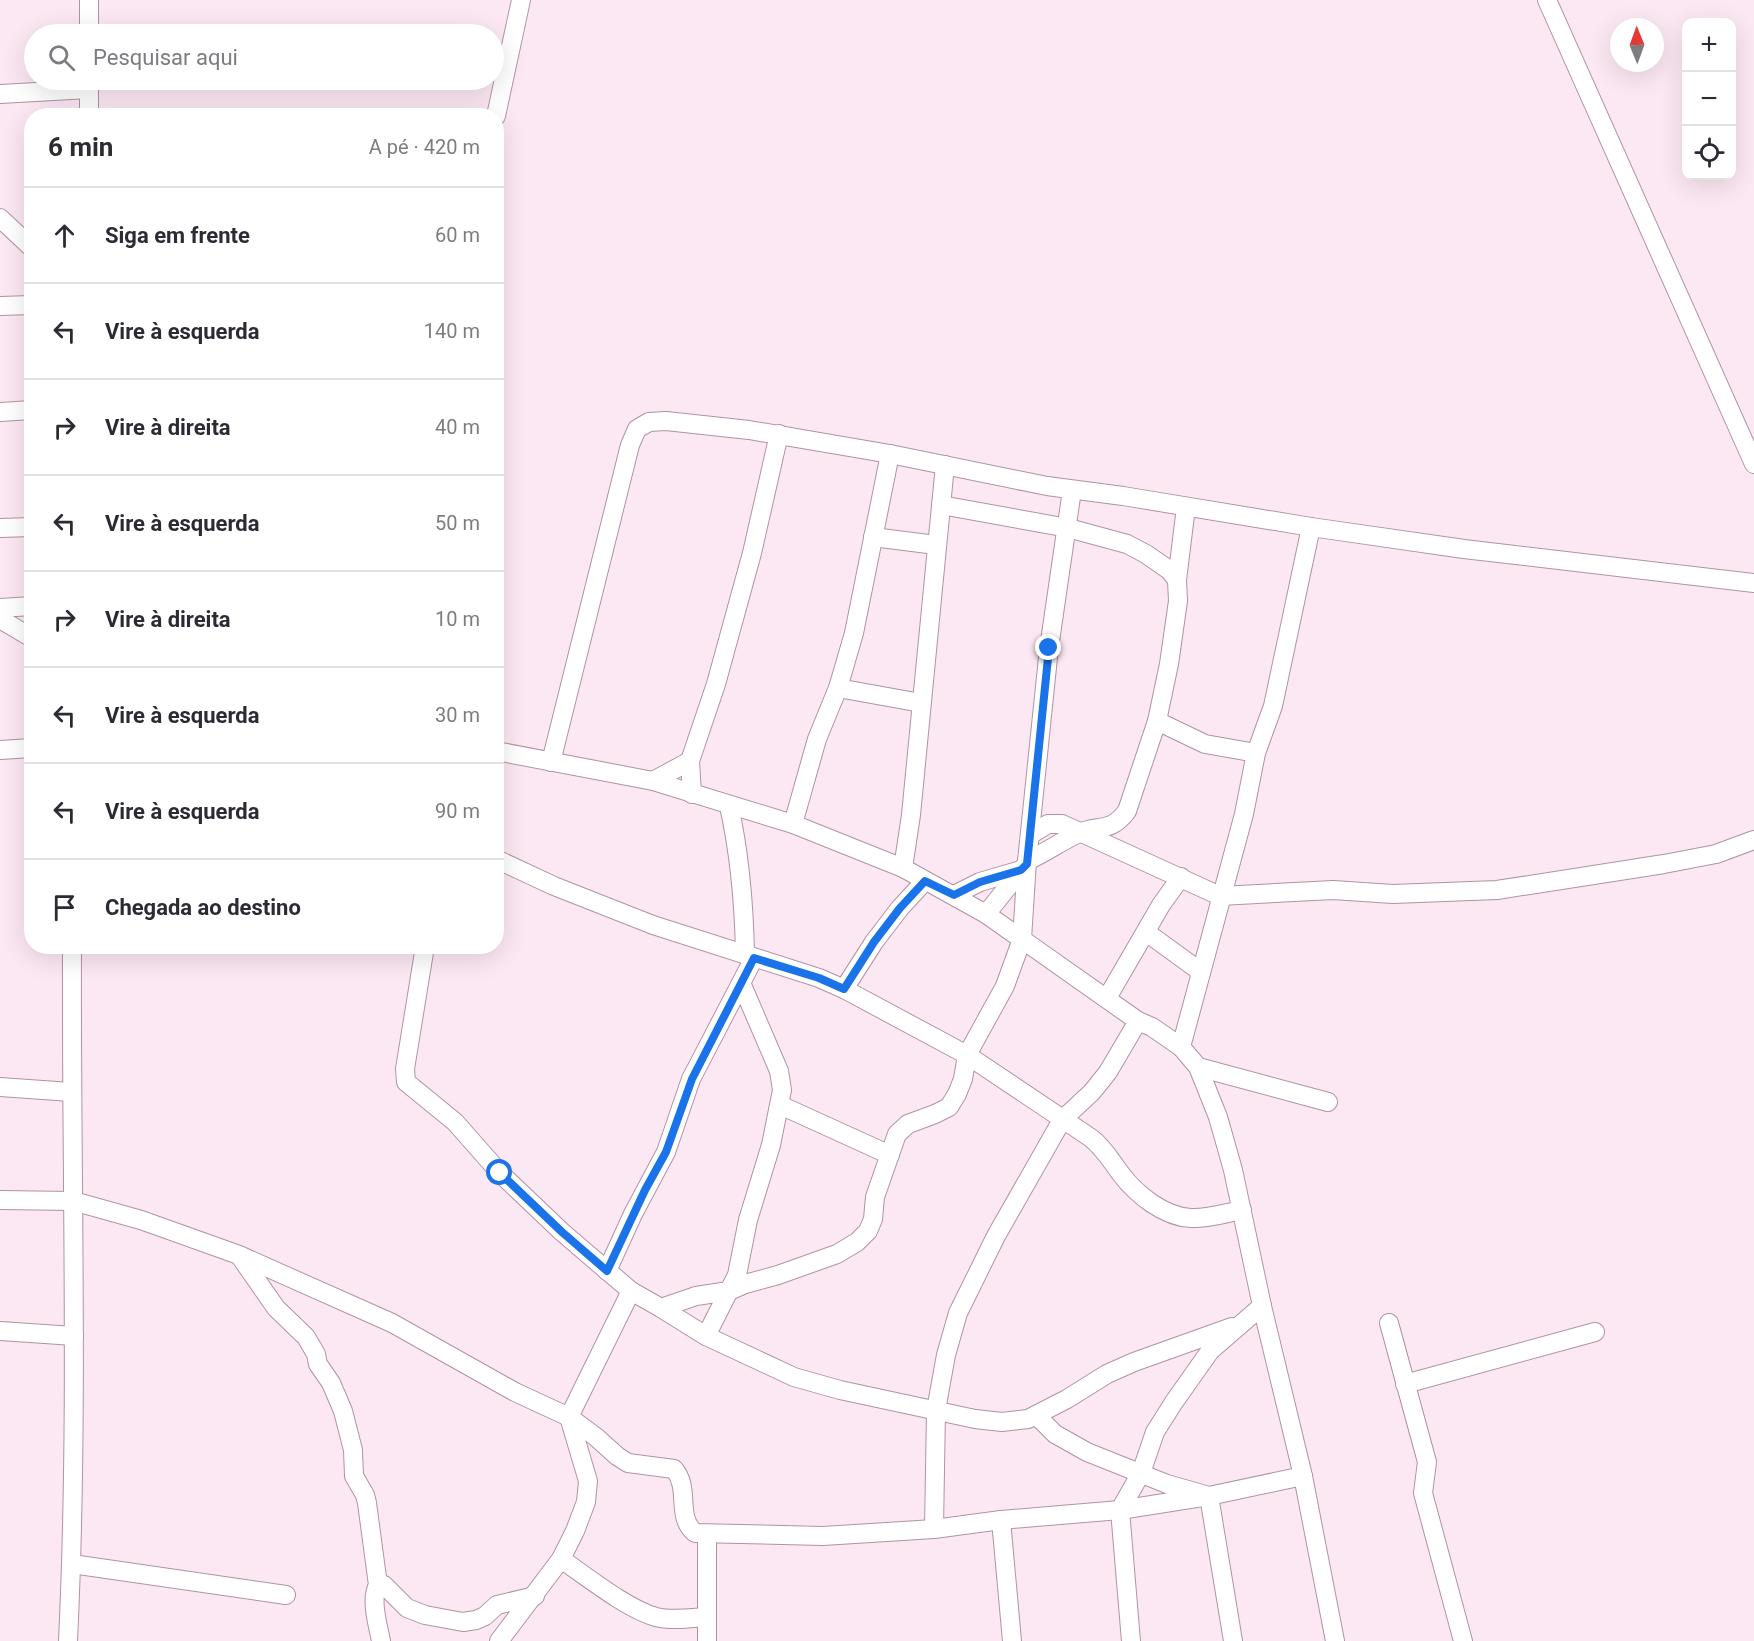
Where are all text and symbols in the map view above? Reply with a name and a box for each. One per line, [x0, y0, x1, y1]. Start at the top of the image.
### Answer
north arrow [1610, 18, 1664, 72]
map controls [1682, 18, 1736, 180]
button: + [1682, 18, 1736, 72]
search box [24, 24, 504, 90]
icon: search [45, 41, 78, 74]
text: Pesquisar aqui [93, 45, 238, 70]
button: − [1682, 72, 1736, 126]
button: locate [1682, 126, 1736, 180]
text: 6 min [48, 132, 113, 162]
text: A pé · 420 m [369, 135, 480, 159]
icon: ahead [48, 219, 81, 252]
text: Siga em frente [105, 223, 250, 248]
text: 60 m [435, 223, 480, 247]
icon: left [48, 315, 81, 348]
text: Vire à esquerda [105, 319, 259, 344]
text: 140 m [424, 319, 480, 343]
icon: right [48, 411, 81, 444]
text: Vire à direita [105, 415, 231, 440]
text: 40 m [435, 415, 480, 439]
icon: left [48, 507, 81, 540]
text: Vire à esquerda [105, 511, 259, 536]
text: 50 m [435, 511, 480, 535]
icon: right [48, 603, 81, 636]
text: Vire à direita [105, 607, 231, 632]
text: 10 m [435, 607, 480, 631]
route end [1035, 634, 1061, 660]
icon: left [48, 699, 81, 732]
text: Vire à esquerda [105, 703, 259, 728]
text: 30 m [435, 703, 480, 727]
icon: left [48, 795, 81, 828]
text: Vire à esquerda [105, 799, 259, 824]
text: 90 m [435, 799, 480, 823]
icon: arrive [48, 891, 81, 924]
text: Chegada ao destino [105, 895, 301, 920]
route start [486, 1159, 512, 1185]

